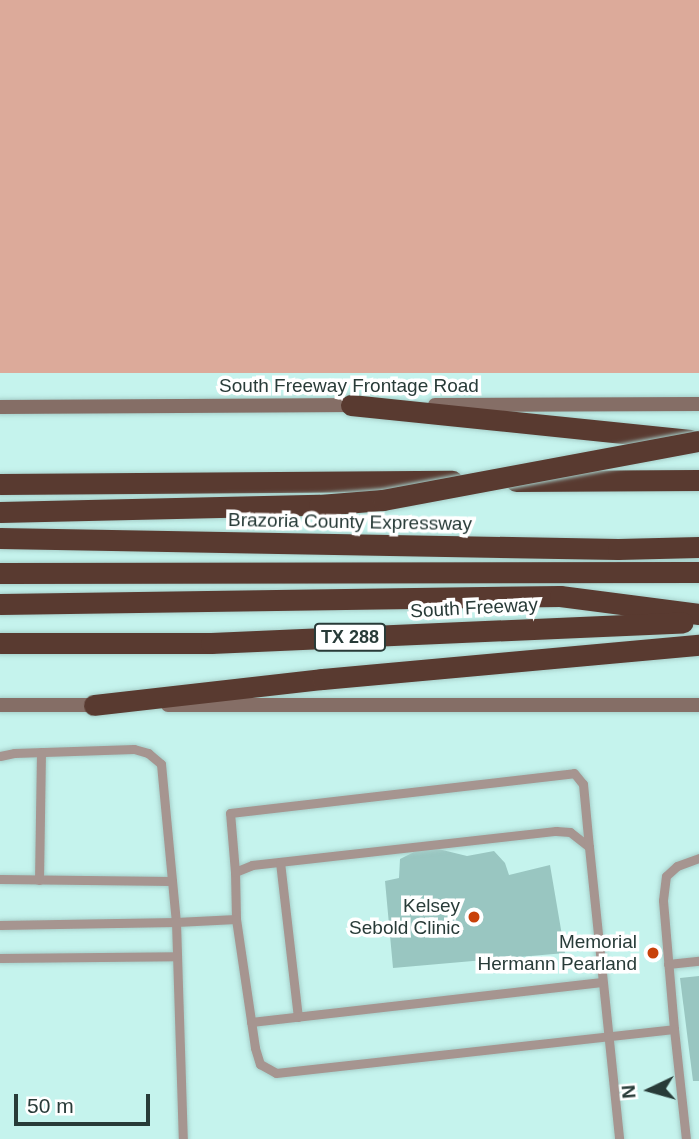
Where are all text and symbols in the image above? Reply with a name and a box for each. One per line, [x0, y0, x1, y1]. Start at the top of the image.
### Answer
street label: South Freeway Frontage Road [219, 375, 479, 397]
street label: Brazoria County Expressway [228, 508, 472, 536]
street label: South Freeway [410, 593, 538, 623]
road number: TX 288 [313, 622, 387, 652]
place label: Kelsey Sebold Clinic [349, 895, 460, 939]
marker: Kelsey Sebold Clinic [466, 909, 482, 925]
place label: Memorial Hermann Pearland [478, 931, 637, 975]
marker: Memorial Hermann Pearland [643, 943, 663, 963]
north arrow [615, 1055, 685, 1125]
scale bar [18, 1080, 154, 1124]
text: N [618, 1084, 640, 1100]
text: 50 m [27, 1094, 74, 1117]

